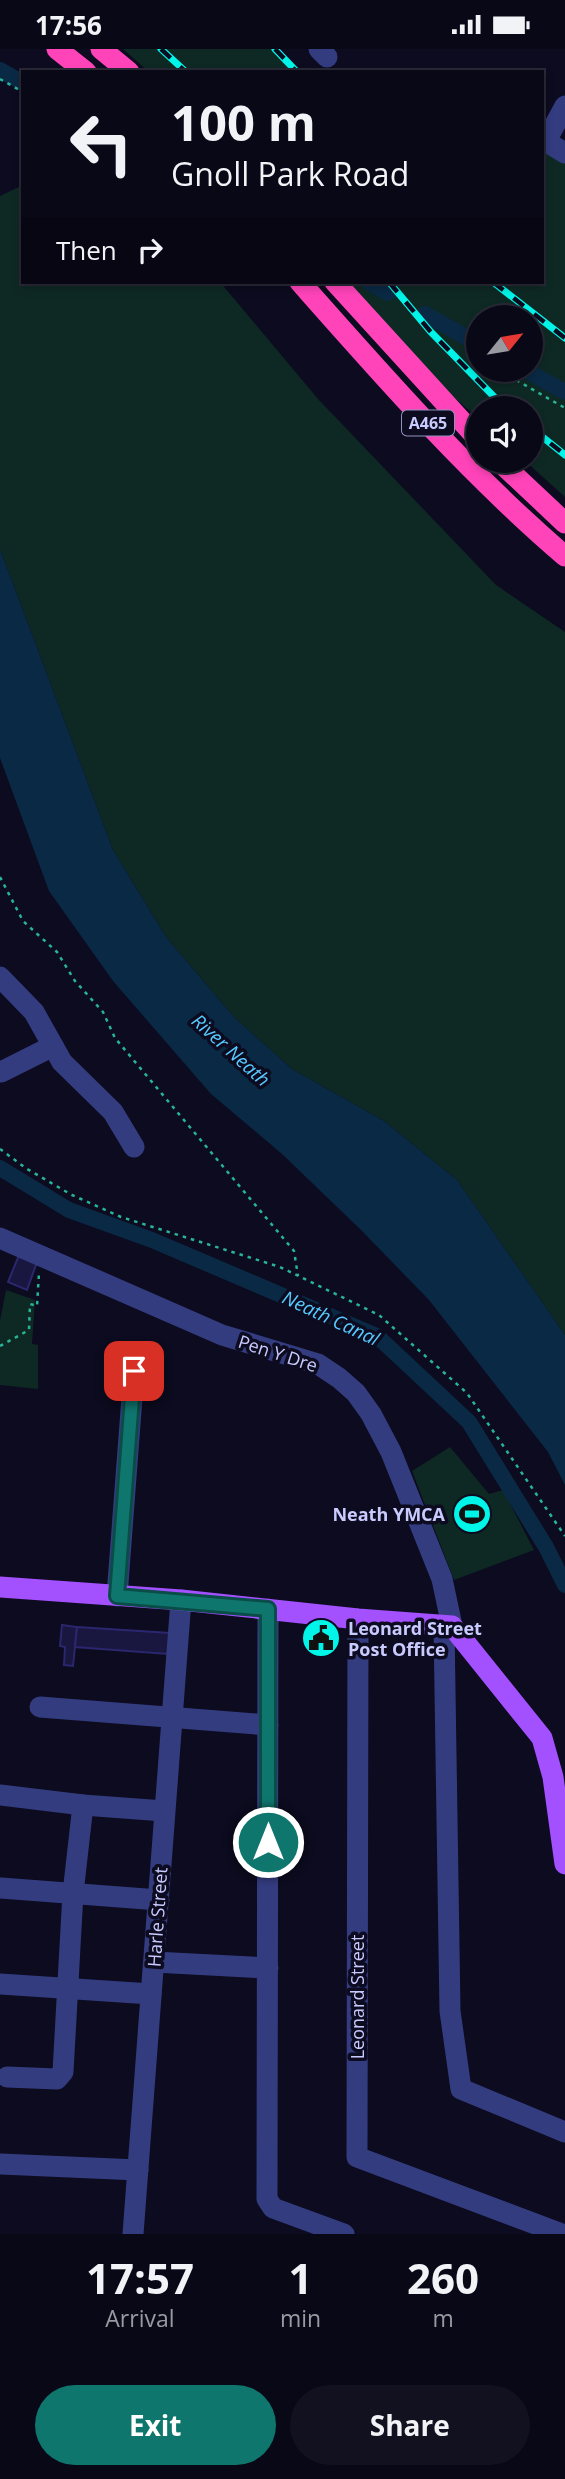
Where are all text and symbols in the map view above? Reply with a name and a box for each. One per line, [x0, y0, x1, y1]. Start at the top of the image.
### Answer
text: 17:56 [35, 7, 102, 43]
text: 100 m [171, 89, 316, 155]
icon: left [56, 98, 147, 189]
text: Gnoll Park Road [171, 152, 409, 195]
icon: right [131, 231, 169, 269]
text: Then [56, 232, 117, 268]
north arrow [466, 305, 542, 381]
map controls [466, 305, 543, 473]
button: sound [466, 396, 543, 473]
road number: A465 [402, 411, 454, 435]
water label: River Neath [186, 1008, 276, 1092]
water label: Neath Canal [278, 1284, 385, 1352]
street label: Pen Y Dre [235, 1329, 321, 1377]
pin [104, 1341, 164, 1401]
icon: arrive [115, 1352, 153, 1390]
sports icon: Neath YMCA [451, 1493, 493, 1535]
place label: Neath YMCA [332, 1502, 446, 1526]
place label: Leonard Street Post Office [348, 1616, 482, 1661]
public building icon: Leonard Street Post Office [300, 1617, 342, 1659]
position arrow [231, 1805, 305, 1879]
street label: Harle Street [142, 1866, 172, 1968]
street label: Leonard Street [345, 1935, 369, 2059]
text: 17:57 [86, 2249, 194, 2306]
text: 1 [288, 2249, 313, 2306]
text: 260 [407, 2249, 479, 2306]
text: Arrival [105, 2302, 175, 2334]
text: min [280, 2302, 321, 2334]
text: m [432, 2302, 454, 2334]
button: Exit [35, 2385, 276, 2465]
button: Share [290, 2385, 530, 2465]

